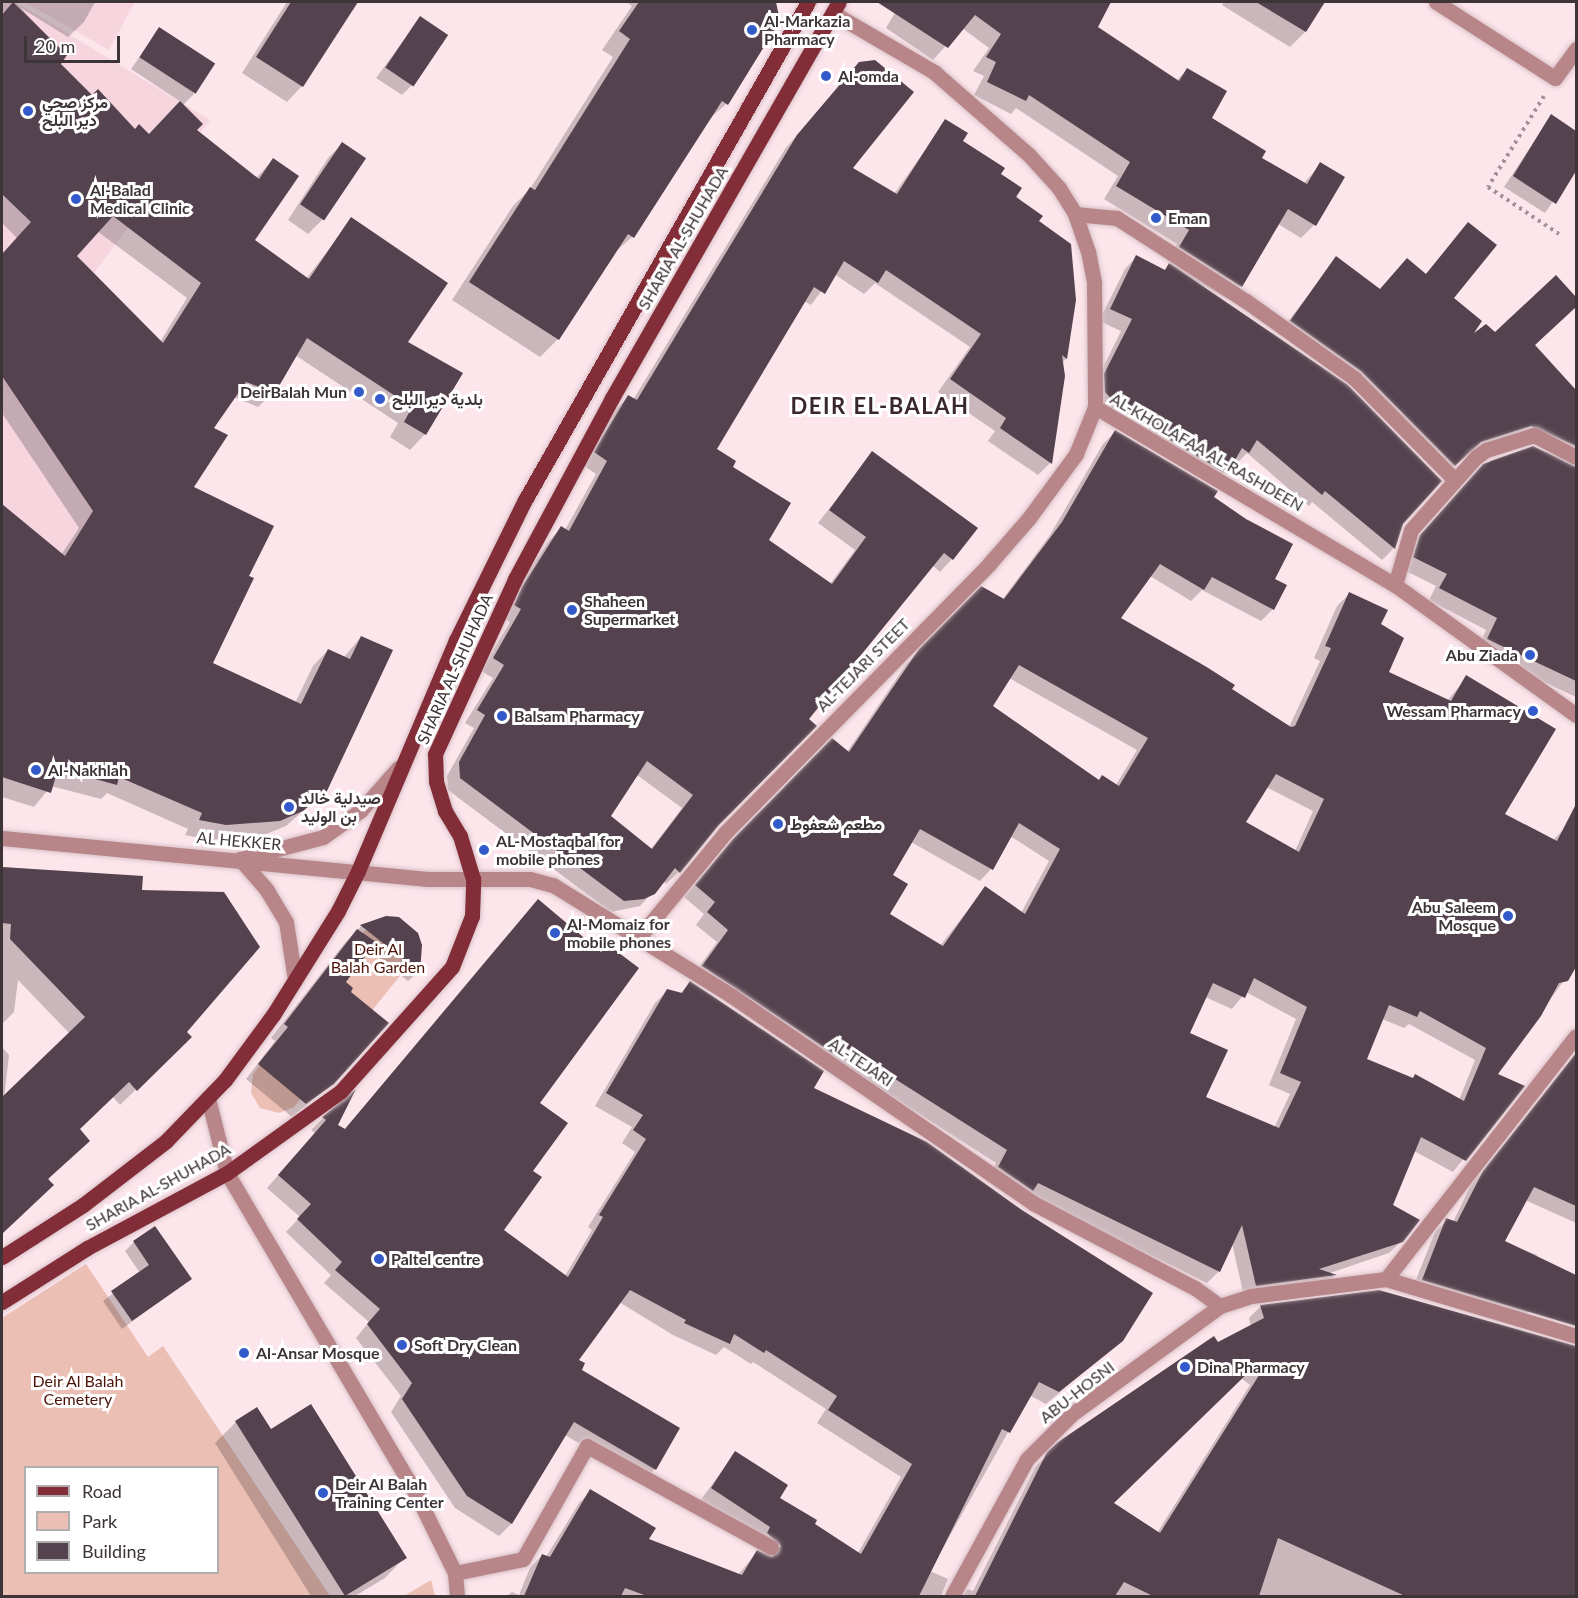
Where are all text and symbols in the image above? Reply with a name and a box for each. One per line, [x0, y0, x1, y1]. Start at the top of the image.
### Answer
place label: Al-Markazia Pharmacy [764, 11, 850, 49]
marker: Al-Markazia Pharmacy [745, 23, 759, 37]
scale bar [27, 24, 123, 62]
text: 20 m [35, 35, 75, 57]
place label: Al-omda [838, 66, 899, 86]
marker: Al-omda [819, 69, 833, 83]
place label: مركز صحي دير البلح [42, 92, 108, 130]
marker: مركز صحي دير البلح [19, 102, 37, 120]
street label: SHARIA AL-SHUHADA [634, 162, 732, 314]
place label: Al-Balad Medical Clinic [90, 180, 190, 218]
marker: Al-Balad Medical Clinic [67, 190, 85, 208]
place label: Eman [1168, 208, 1208, 228]
marker: Eman [1149, 211, 1163, 225]
place label: DeirBalah Mun [240, 382, 347, 402]
marker: DeirBalah Mun [352, 385, 366, 399]
street label: AL-KHOLAFAA AL-RASHDEEN [1107, 388, 1307, 516]
place label: بلدية دير البلح [392, 389, 483, 409]
marker: بلدية دير البلح [373, 392, 387, 406]
district label: DEIR EL-BALAH [791, 393, 969, 419]
street label: SHARIA AL-SHUHADA [413, 590, 497, 748]
place label: Shaheen Supermarket [584, 591, 675, 629]
marker: Shaheen Supermarket [565, 603, 579, 617]
street label: AL-TEJARI STEET [812, 614, 914, 716]
place label: Abu Ziada [1446, 645, 1518, 665]
marker: Abu Ziada [1523, 648, 1537, 662]
place label: Wessam Pharmacy [1386, 701, 1521, 721]
marker: Wessam Pharmacy [1526, 704, 1540, 718]
place label: Balsam Pharmacy [514, 706, 640, 726]
marker: Balsam Pharmacy [495, 709, 509, 723]
place label: Al-Nakhlah [48, 760, 128, 780]
marker: Al-Nakhlah [29, 763, 43, 777]
place label: صيدلية خالد بن الوليد [301, 788, 381, 826]
marker: صيدلية خالد بن الوليد [282, 800, 296, 814]
place label: مطعم شعفوط [790, 814, 882, 834]
marker: مطعم شعفوط [771, 817, 785, 831]
street label: AL HEKKER [196, 828, 282, 854]
place label: AL-Mostaqbal for mobile phones [496, 831, 620, 869]
marker: AL-Mostaqbal for mobile phones [477, 843, 491, 857]
place label: Abu Saleem Mosque [1412, 897, 1496, 935]
marker: Abu Saleem Mosque [1501, 909, 1515, 923]
place label: Al-Momaiz for mobile phones [567, 914, 671, 952]
marker: Al-Momaiz for mobile phones [548, 926, 562, 940]
park label: Deir Al Balah Garden [331, 939, 425, 977]
street label: AL-TEJARI [825, 1033, 897, 1091]
street label: SHARIA AL-SHUHADA [82, 1139, 234, 1235]
place label: Paltel centre [391, 1249, 480, 1269]
marker: Paltel centre [372, 1252, 386, 1266]
place label: Soft Dry Clean [414, 1335, 518, 1355]
marker: Soft Dry Clean [395, 1338, 409, 1352]
place label: Al-Ansar Mosque [256, 1343, 380, 1363]
marker: Al-Ansar Mosque [237, 1346, 251, 1360]
street label: ABU-HOSNI [1036, 1357, 1118, 1427]
place label: Dina Pharmacy [1197, 1357, 1305, 1377]
marker: Dina Pharmacy [1178, 1360, 1192, 1374]
park label: Deir Al Balah Cemetery [32, 1371, 124, 1409]
legend [24, 1466, 219, 1574]
place label: Deir Al Balah Training Center [335, 1474, 444, 1512]
text: Road [82, 1480, 122, 1502]
marker: Deir Al Balah Training Center [316, 1486, 330, 1500]
text: Park [82, 1510, 117, 1532]
text: Building [82, 1540, 146, 1562]

